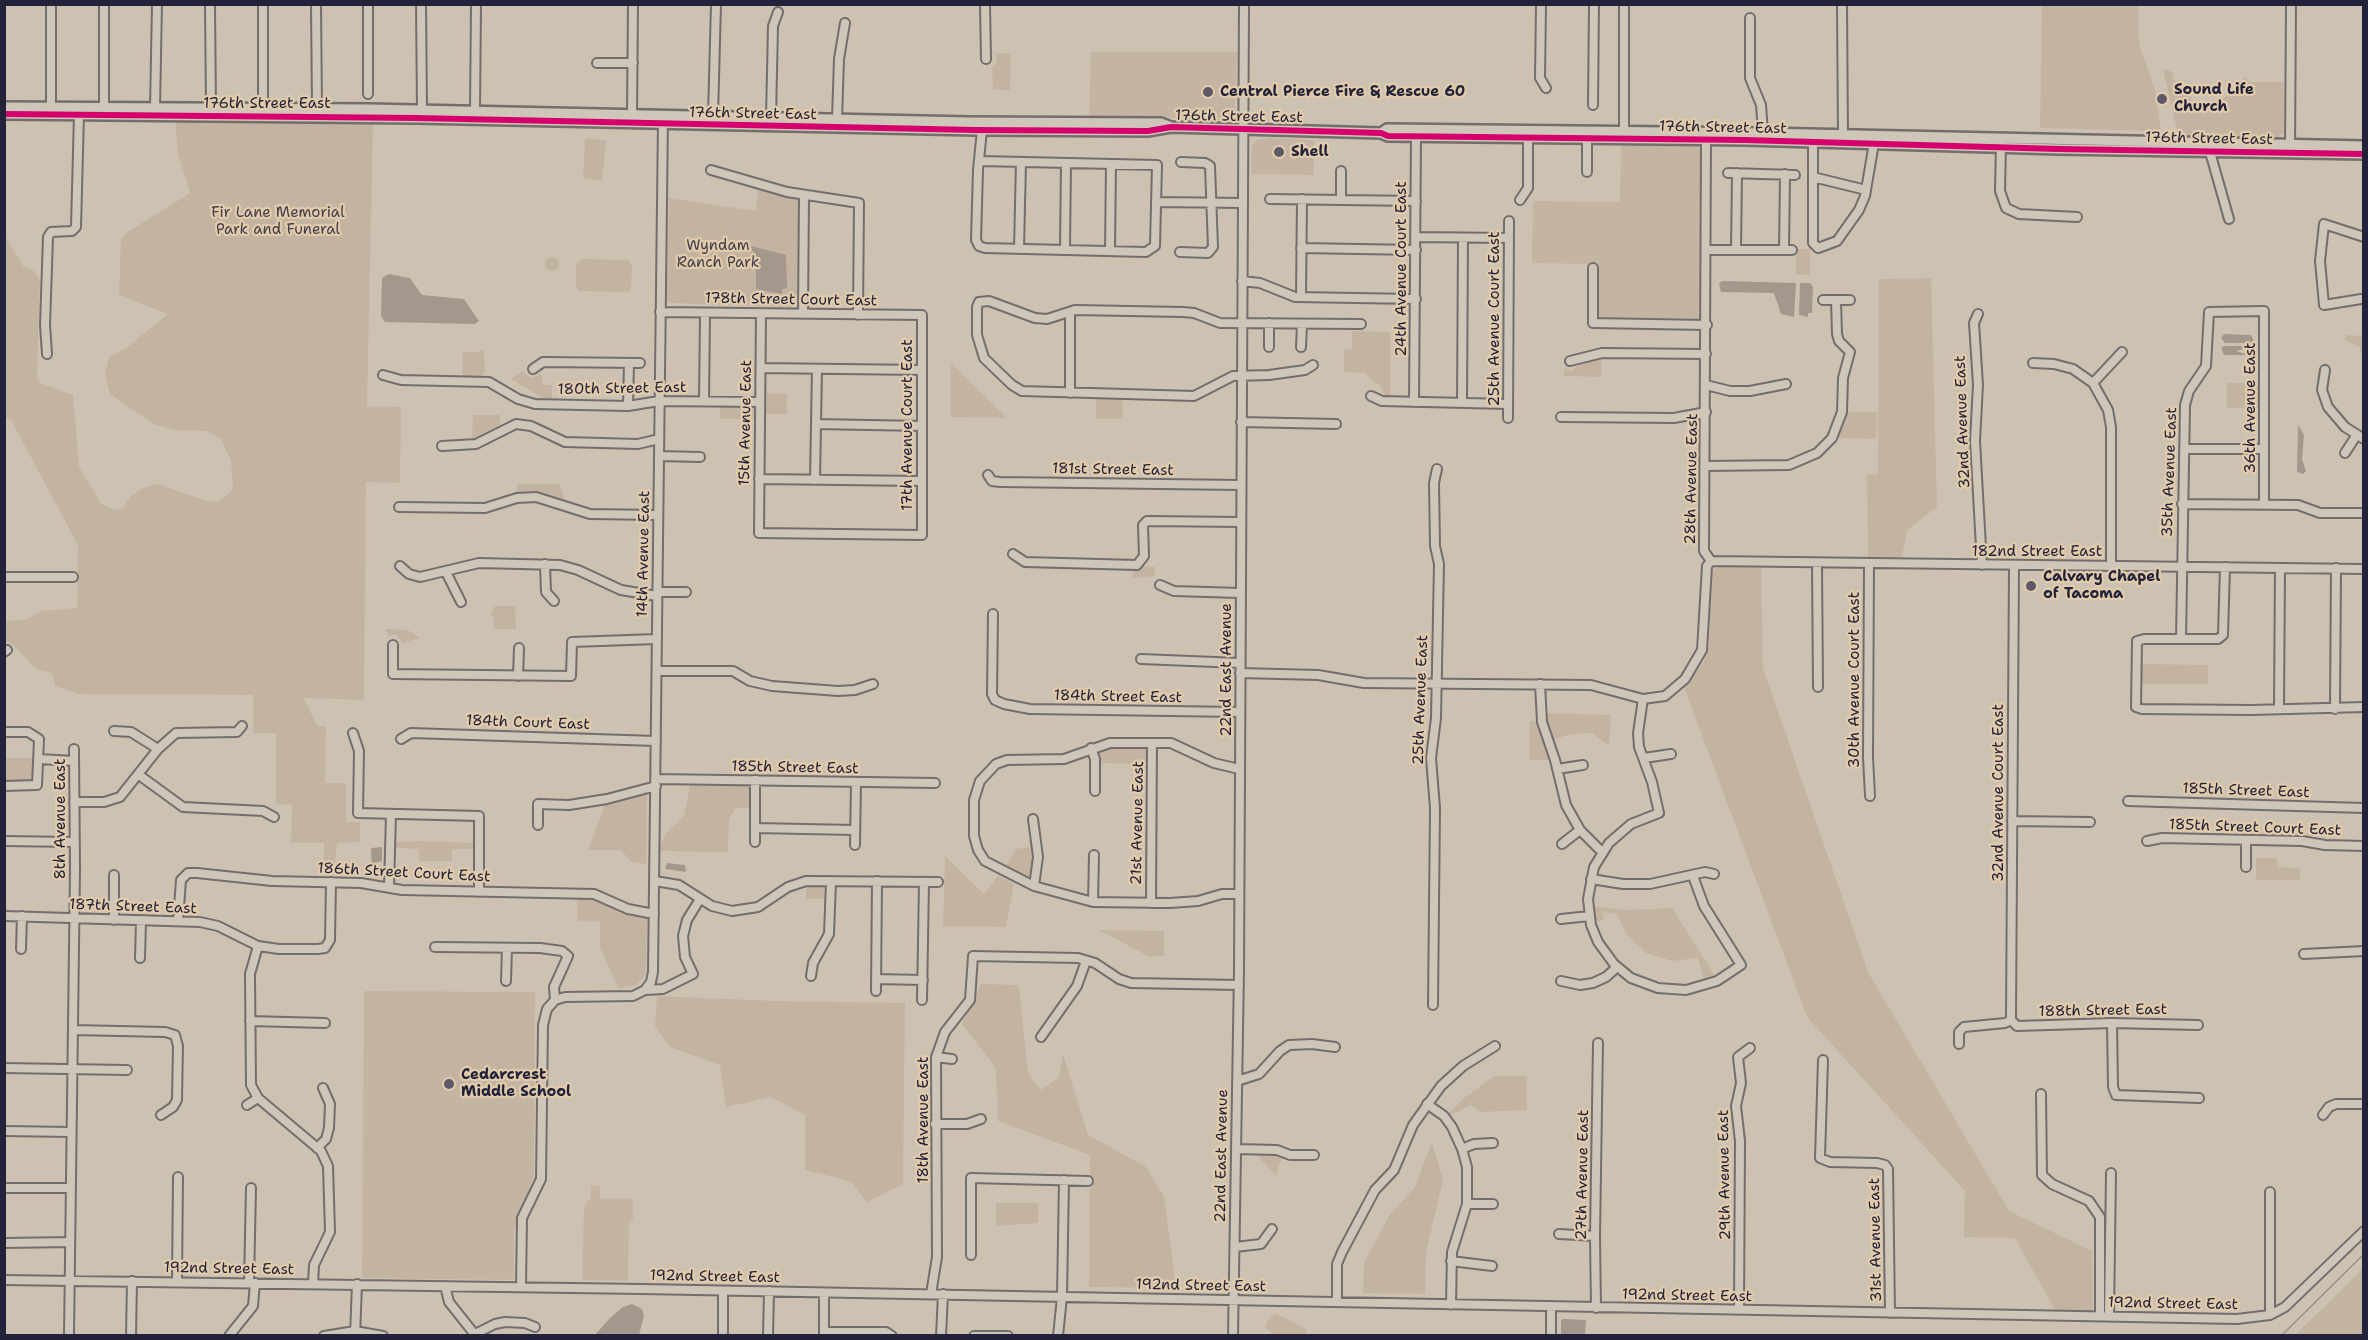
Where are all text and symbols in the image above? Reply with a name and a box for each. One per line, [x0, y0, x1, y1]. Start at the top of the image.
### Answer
place label: Sound Life Church [2174, 81, 2254, 116]
place label: Central Pierce Fire & Rescue 60 [1220, 83, 1465, 101]
marker: Central Pierce Fire & Rescue 60 [1201, 85, 1215, 99]
marker: Sound Life Church [2155, 92, 2169, 106]
street label: 176th Street East [203, 95, 331, 113]
street label: 176th Street East [689, 104, 817, 124]
street label: 176th Street East [1175, 107, 1303, 127]
street label: 176th Street East [1659, 118, 1787, 138]
street label: 176th Street East [2145, 129, 2273, 149]
place label: Shell [1291, 143, 1329, 161]
marker: Shell [1272, 145, 1286, 159]
street label: 24th Avenue Court East [1393, 181, 1411, 357]
park label: Fir Lane Memorial Park and Funeral [211, 204, 345, 239]
street label: 25th Avenue Court East [1486, 231, 1504, 407]
park label: Wyndam Ranch Park [677, 237, 759, 272]
street label: 178th Street Court East [705, 289, 877, 311]
street label: 17th Avenue Court East [899, 339, 917, 511]
street label: 36th Avenue East [2242, 342, 2260, 474]
street label: 32nd Avenue East [1952, 355, 1974, 489]
street label: 15th Avenue East [736, 360, 756, 486]
street label: 180th Street East [557, 379, 687, 399]
street label: 35th Avenue East [2159, 407, 2181, 537]
street label: 28th Avenue East [1682, 413, 1702, 545]
street label: 181st Street East [1052, 460, 1174, 480]
street label: 14th Avenue East [634, 490, 654, 618]
street label: 182nd Street East [1972, 543, 2102, 561]
place label: Calvary Chapel of Tacoma [2043, 568, 2160, 603]
marker: Calvary Chapel of Tacoma [2024, 579, 2038, 593]
street label: 30th Avenue Court East [1846, 592, 1864, 768]
street label: 22nd East Avenue [1218, 603, 1236, 737]
street label: 25th Avenue East [1410, 635, 1432, 765]
street label: 184th Street East [1054, 687, 1182, 707]
street label: 32nd Avenue Court East [1990, 704, 2008, 882]
street label: 184th Court East [466, 712, 590, 734]
street label: 8th Avenue East [52, 758, 70, 880]
street label: 185th Street East [731, 758, 859, 778]
street label: 21st Avenue East [1128, 761, 1148, 885]
street label: 185th Street East [2182, 780, 2310, 802]
street label: 185th Street Court East [2169, 816, 2341, 840]
street label: 186th Street Court East [317, 859, 491, 887]
street label: 187th Street East [69, 896, 197, 918]
street label: 188th Street East [2039, 1001, 2167, 1021]
street label: 18th Avenue East [915, 1056, 933, 1184]
place label: Cedarcrest Middle School [461, 1066, 571, 1101]
marker: Cedarcrest Middle School [442, 1077, 456, 1091]
street label: 22nd East Avenue [1212, 1089, 1232, 1223]
street label: 29th Avenue East [1715, 1109, 1735, 1241]
street label: 27th Avenue East [1573, 1110, 1593, 1240]
street label: 31st Avenue East [1866, 1178, 1886, 1302]
street label: 192nd Street East [164, 1259, 294, 1279]
street label: 192nd Street East [650, 1267, 780, 1287]
street label: 192nd Street East [1136, 1276, 1266, 1296]
street label: 192nd Street East [1622, 1286, 1752, 1306]
street label: 192nd Street East [2108, 1294, 2238, 1314]

